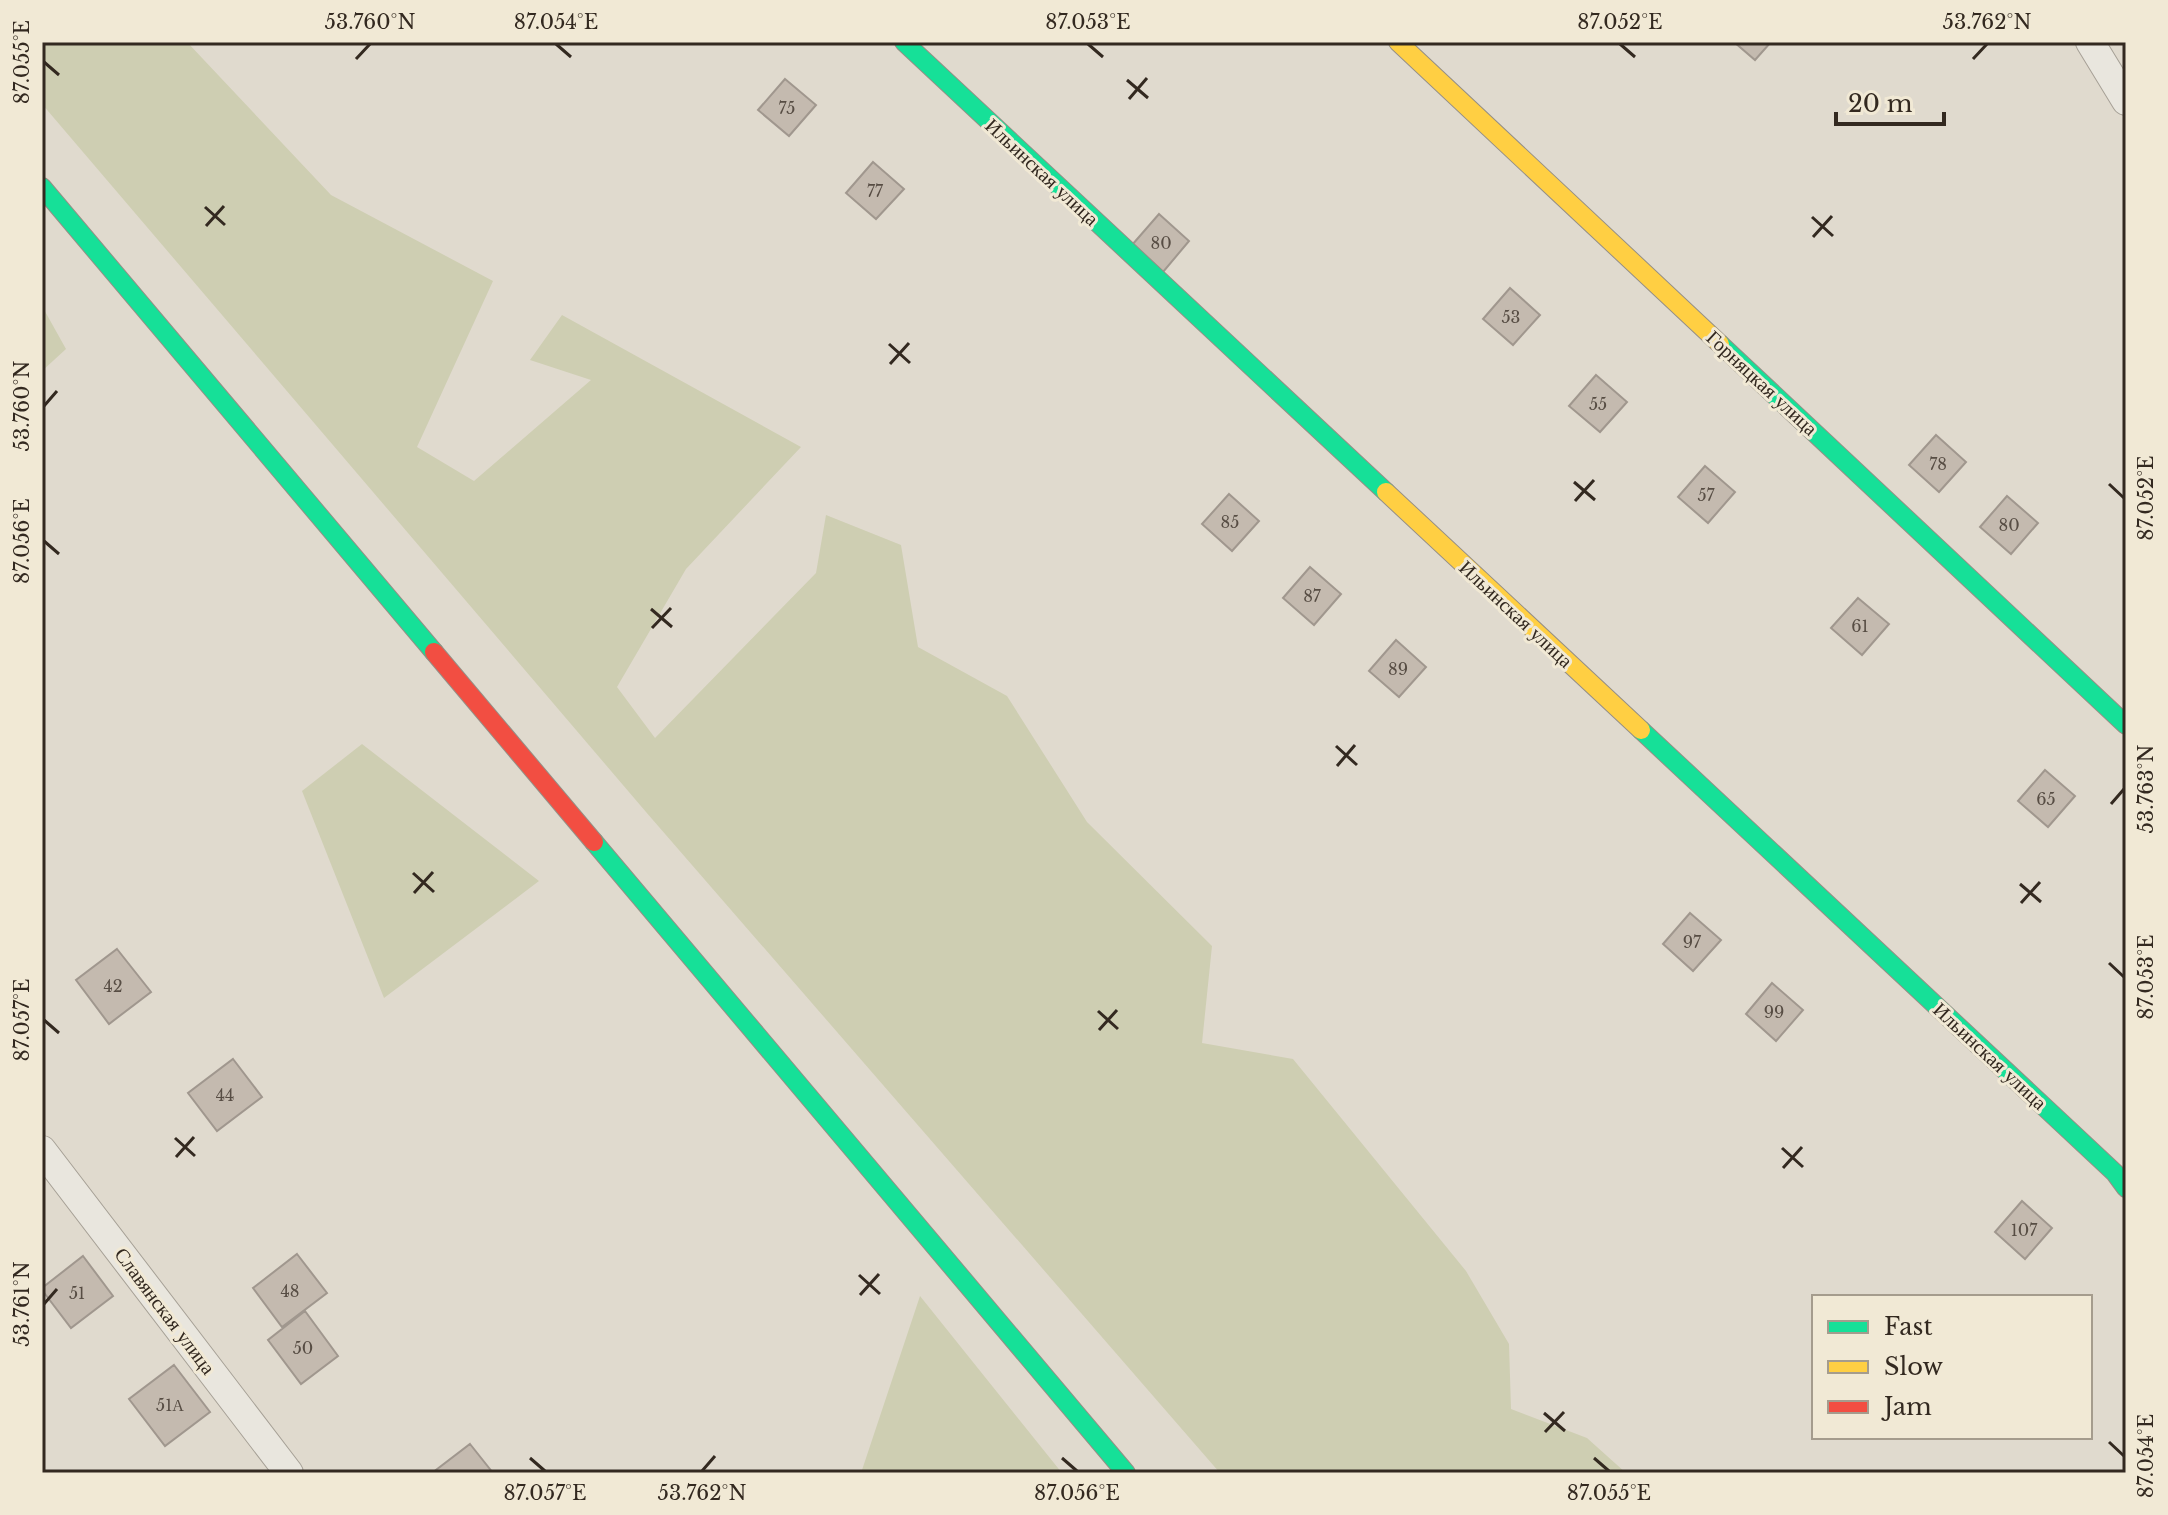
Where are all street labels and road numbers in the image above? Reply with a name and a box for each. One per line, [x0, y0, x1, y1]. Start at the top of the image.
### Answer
street label: Ильинская улица [980, 113, 1104, 231]
street label: Горняцкая улица [1702, 325, 1823, 441]
street label: Ильинская улица [1454, 555, 1578, 673]
street label: Ильинская улица [1928, 997, 2052, 1115]
street label: Славянская улица [109, 1243, 221, 1379]

